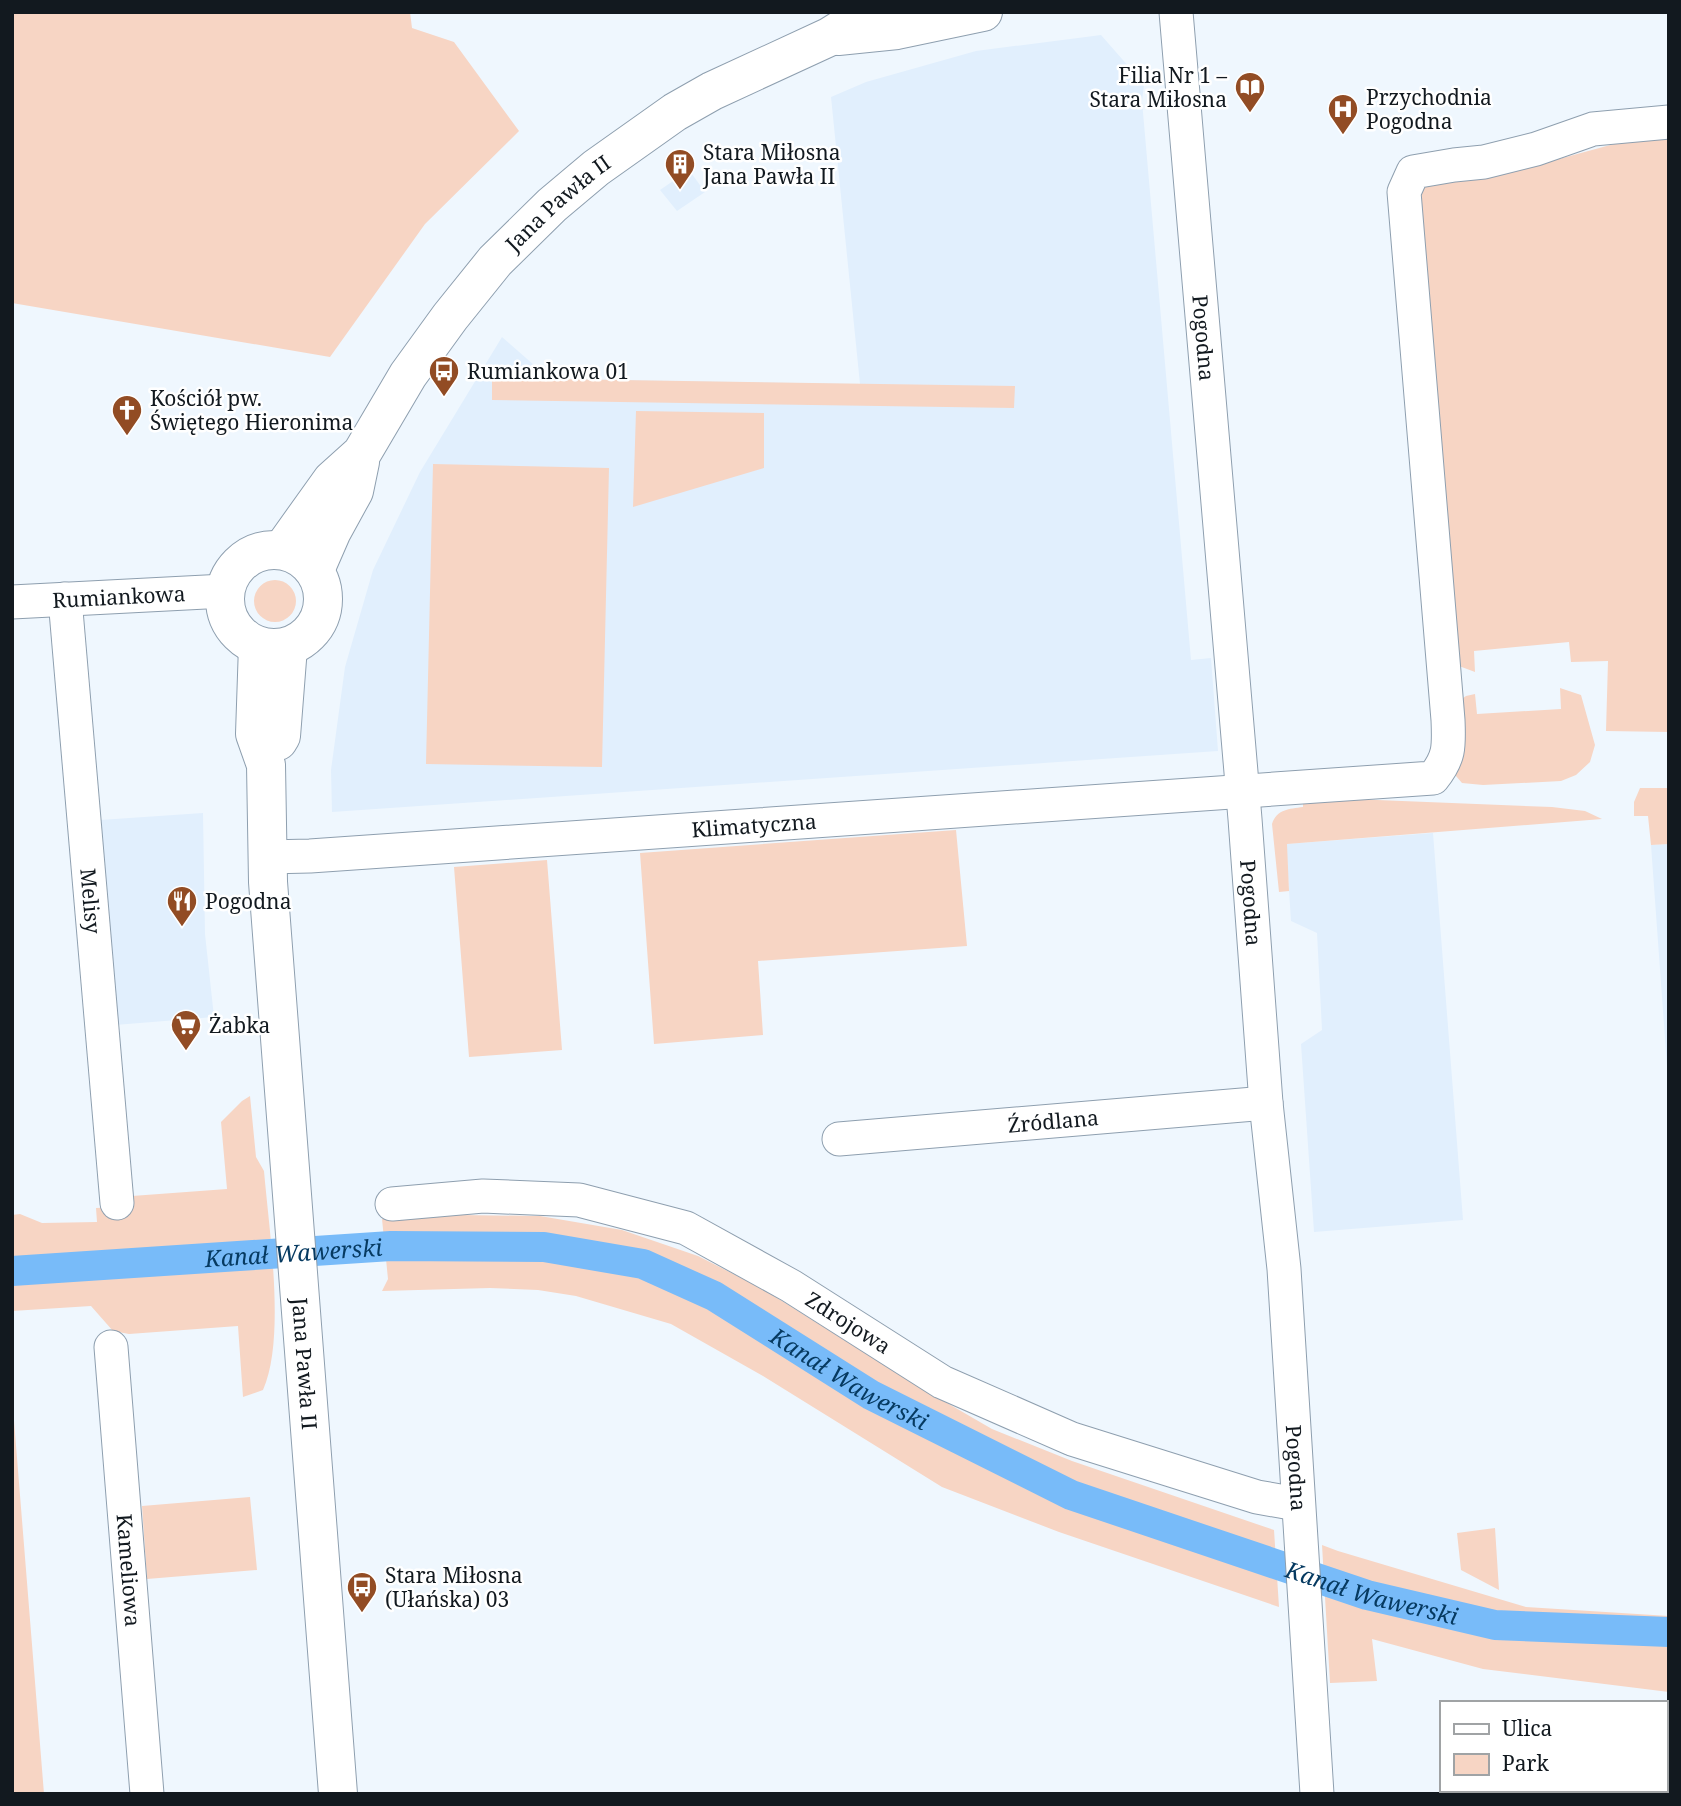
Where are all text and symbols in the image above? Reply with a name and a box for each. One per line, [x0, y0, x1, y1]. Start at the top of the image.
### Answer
place label: Filia Nr 1 – Stara Miłosna [1089, 61, 1227, 113]
library icon: Filia Nr 1 – Stara Miłosna [1233, 70, 1267, 114]
place label: Przychodnia Pogodna [1366, 83, 1492, 135]
hospital icon: Przychodnia Pogodna [1326, 92, 1360, 136]
place label: Stara Miłosna Jana Pawła II [702, 138, 841, 190]
building icon: Stara Miłosna Jana Pawła II [663, 147, 697, 191]
street label: Jana Pawła II [498, 148, 616, 258]
street label: Pogodna [1186, 294, 1221, 382]
bus stop icon: Rumiankowa 01 [427, 354, 461, 398]
place label: Rumiankowa 01 [467, 357, 629, 385]
place label: Kościół pw. Świętego Hieronima [150, 384, 353, 436]
church icon: Kościół pw. Świętego Hieronima [110, 393, 144, 437]
street label: Rumiankowa [52, 579, 186, 614]
street label: Klimatyczna [690, 807, 817, 843]
street label: Pogodna [1234, 859, 1268, 947]
street label: Melisy [74, 867, 108, 935]
restaurant icon: Pogodna [165, 884, 199, 928]
place label: Pogodna [205, 887, 291, 915]
supermarket icon: Żabka [169, 1008, 203, 1052]
place label: Żabka [209, 1011, 270, 1039]
street label: Źródlana [1007, 1103, 1100, 1139]
water label: Kanał Wawerski [203, 1231, 383, 1274]
street label: Zdrojowa [800, 1285, 896, 1360]
street label: Jana Pawła II [286, 1296, 324, 1431]
water label: Kanał Wawerski [764, 1319, 934, 1437]
street label: Pogodna [1280, 1424, 1313, 1512]
street label: Kameliowa [110, 1513, 147, 1628]
water label: Kanał Wawerski [1281, 1552, 1461, 1632]
place label: Stara Miłosna (Ułańska) 03 [385, 1561, 523, 1613]
bus stop icon: Stara Miłosna (Ułańska) 03 [345, 1570, 379, 1614]
legend [1440, 1701, 1667, 1792]
text: Ulica [1502, 1714, 1552, 1742]
text: Park [1502, 1749, 1549, 1777]

